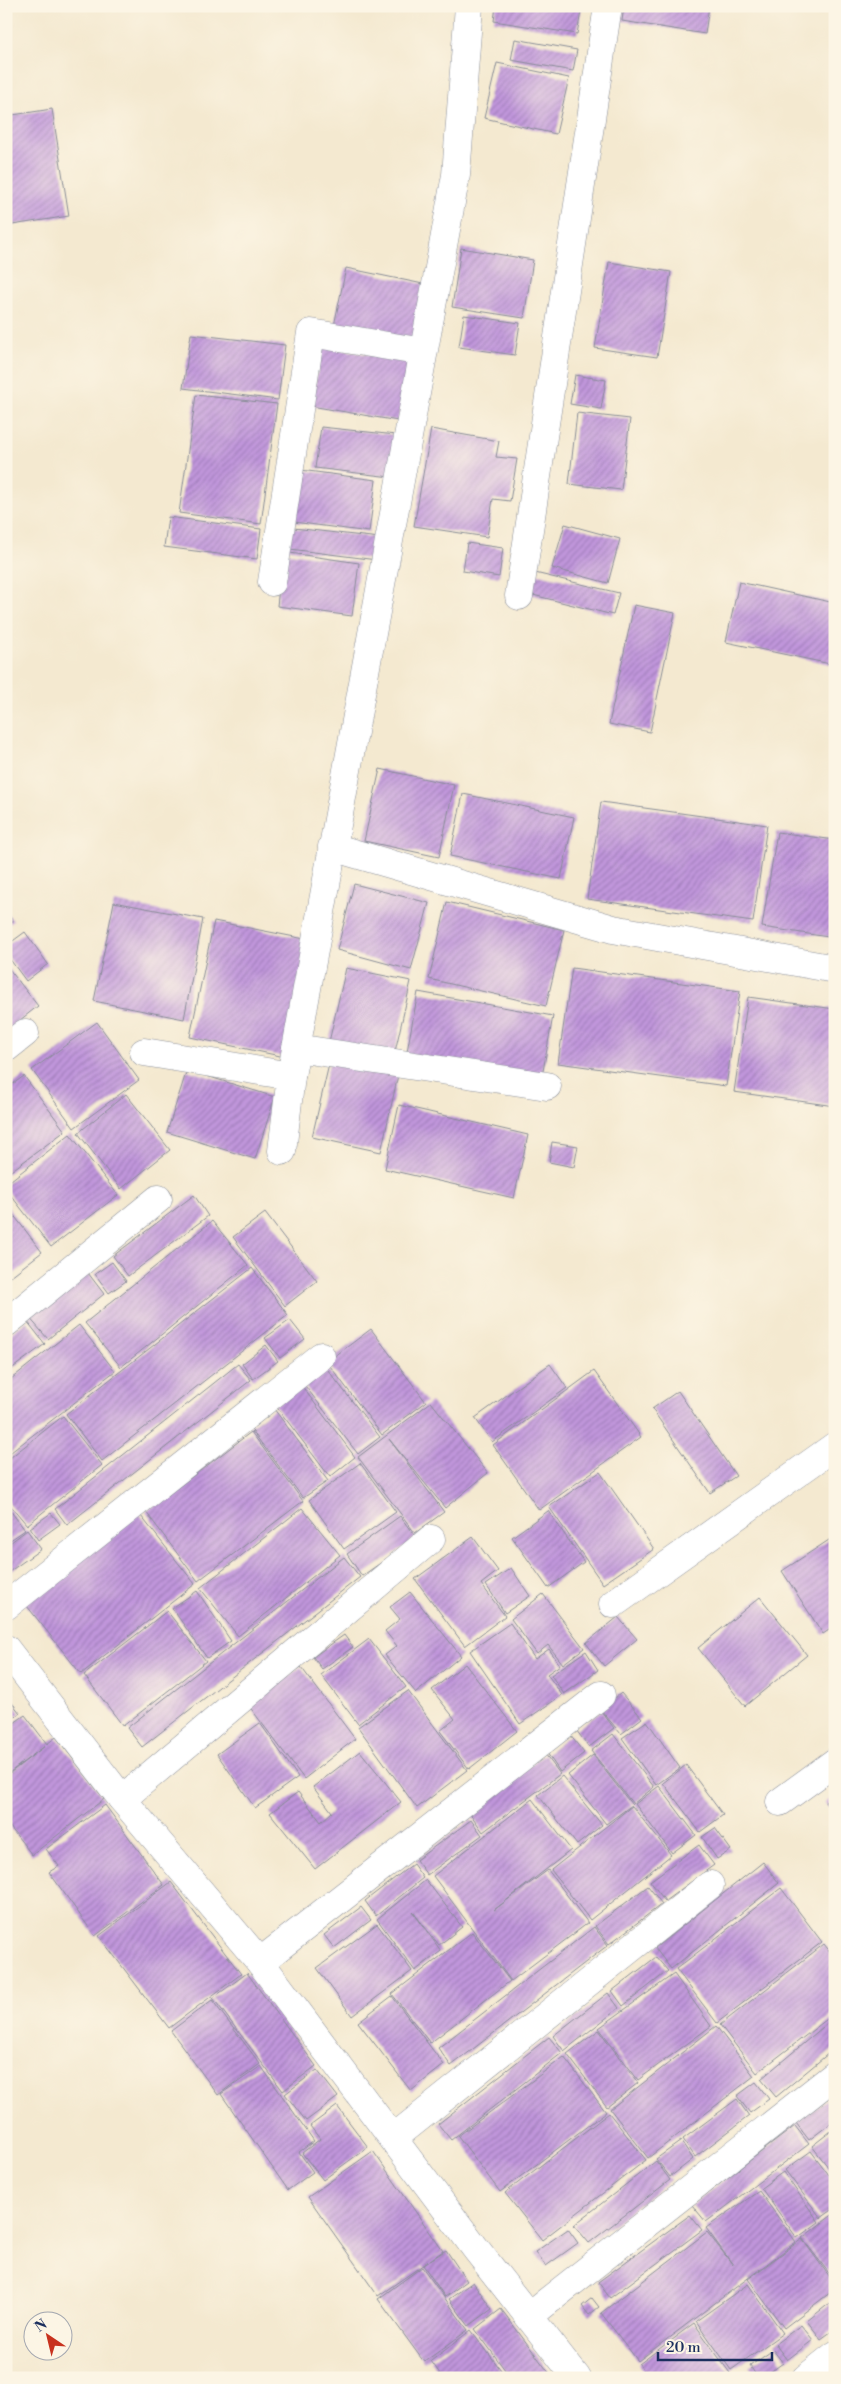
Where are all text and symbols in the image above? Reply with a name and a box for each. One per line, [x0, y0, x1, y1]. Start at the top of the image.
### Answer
north arrow [22, 2312, 72, 2362]
text: N [31, 2316, 51, 2337]
scale bar [658, 2329, 772, 2361]
text: 20 m [666, 2338, 701, 2357]

